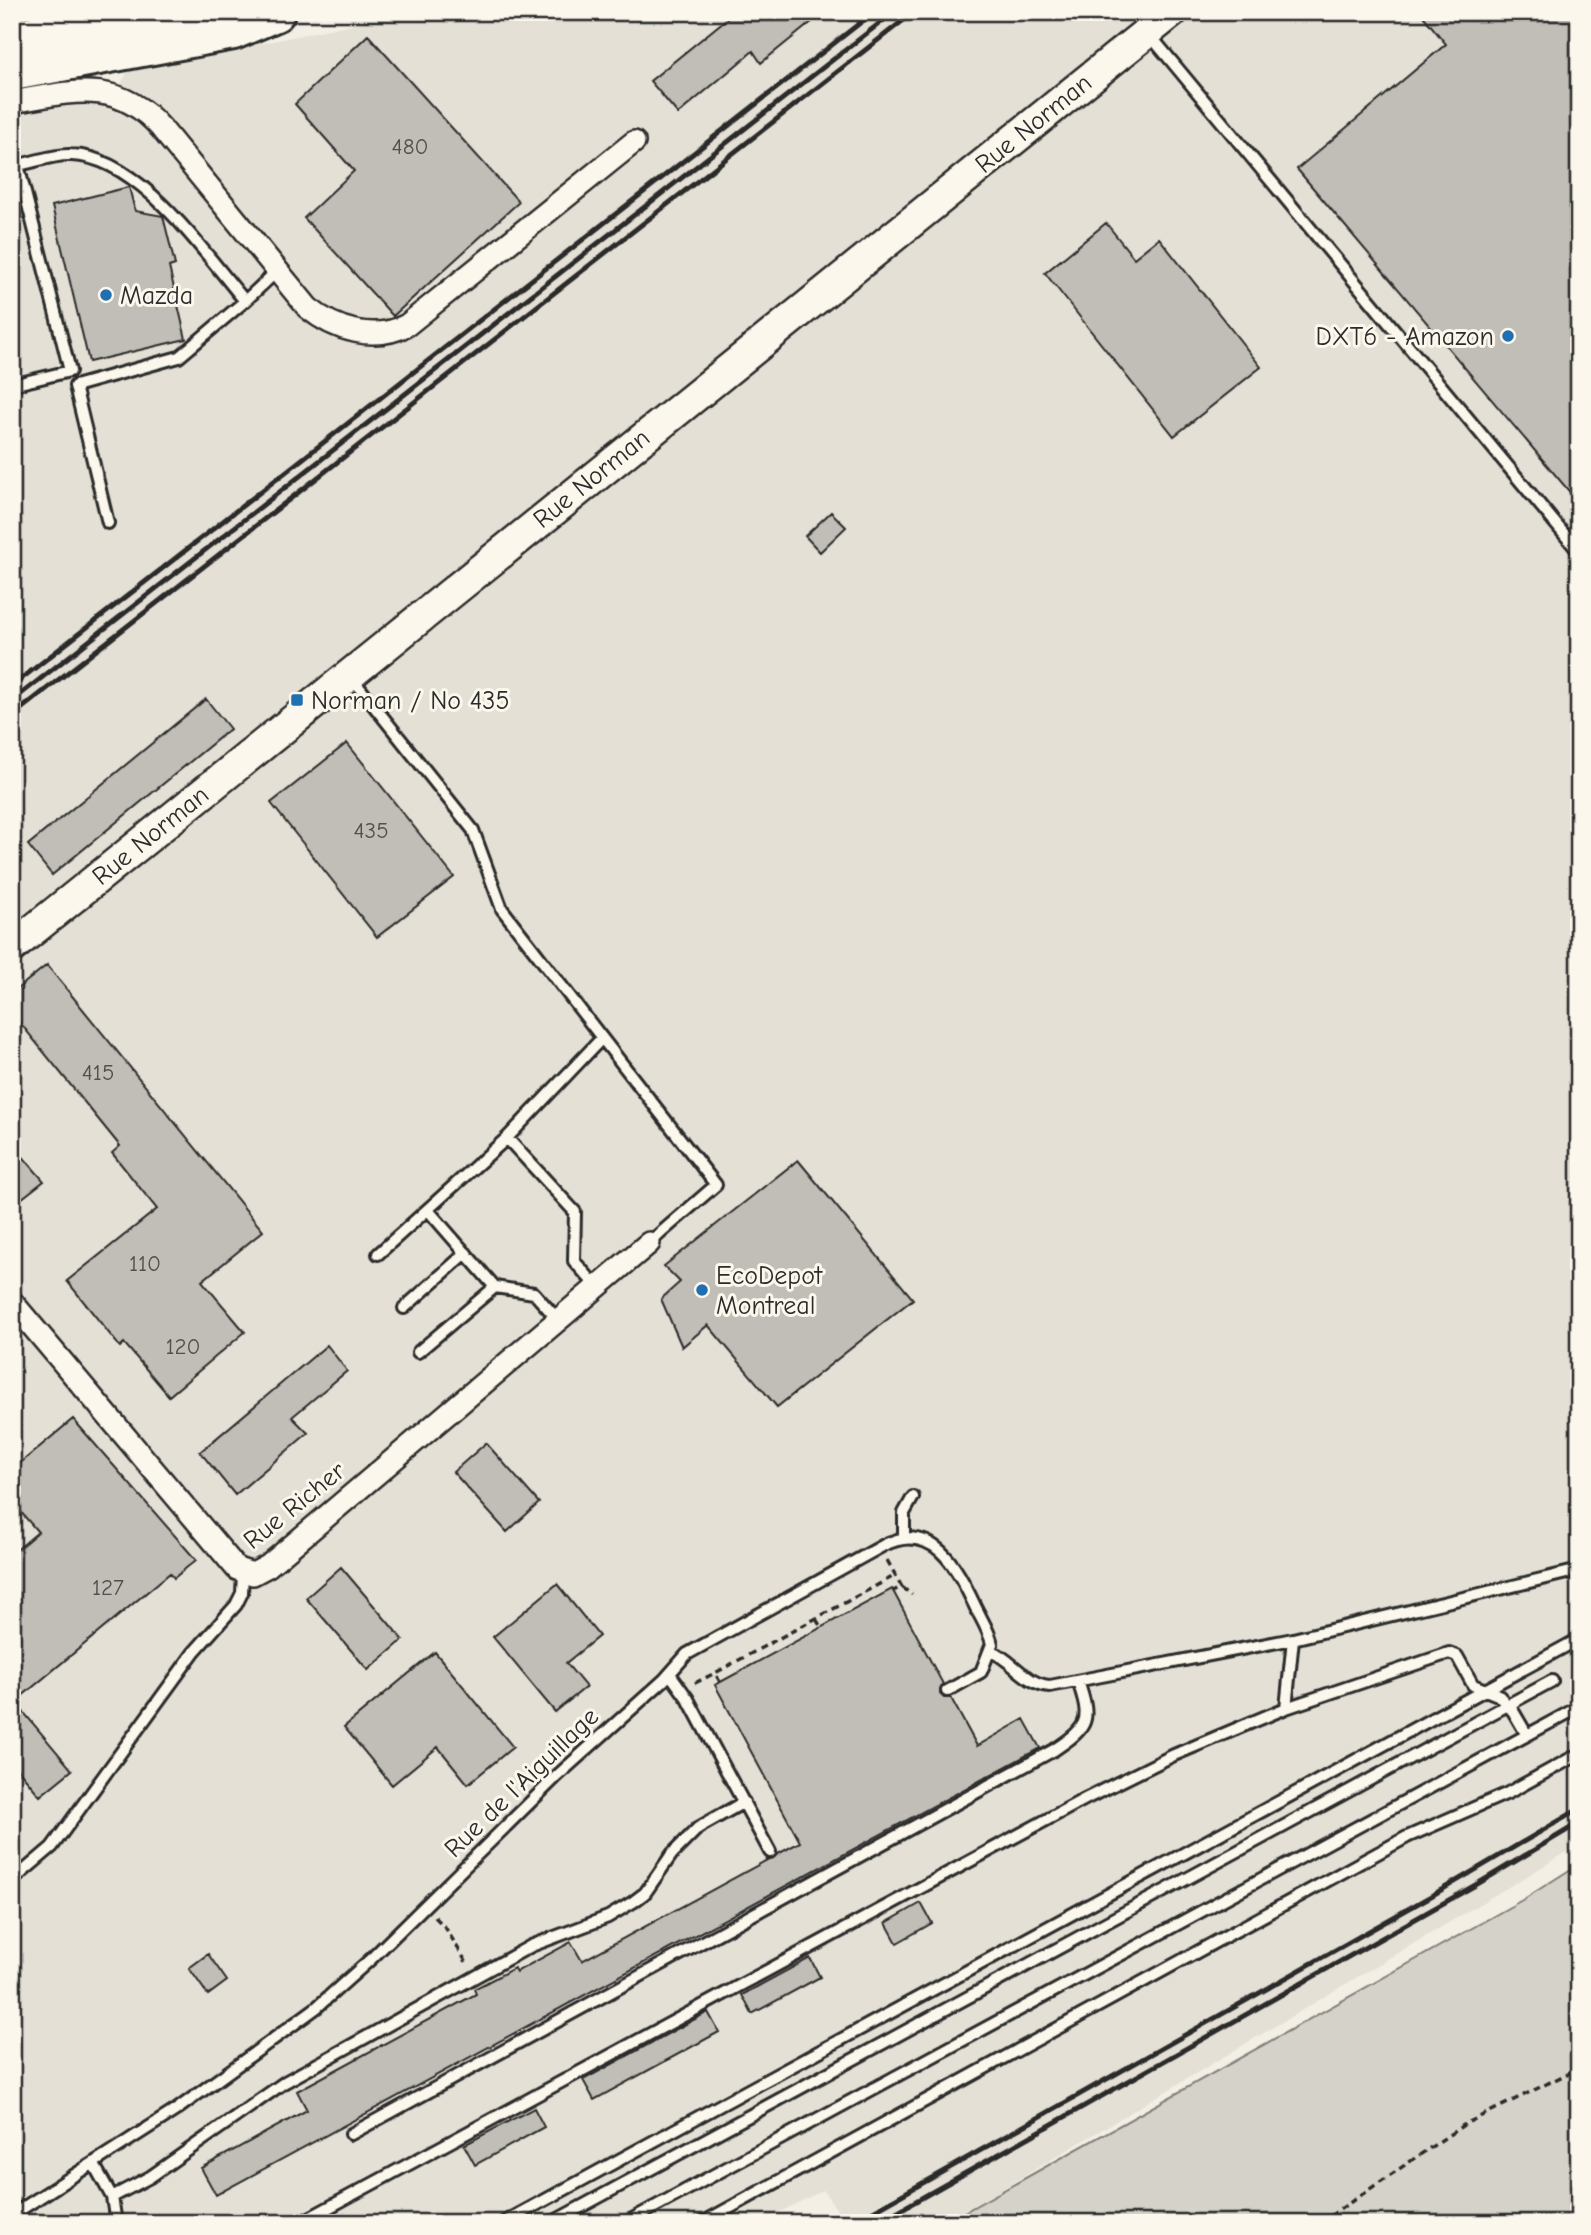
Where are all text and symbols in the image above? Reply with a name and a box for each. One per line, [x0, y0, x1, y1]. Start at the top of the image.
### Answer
street label: Rue Norman [969, 68, 1098, 180]
house number: 480 [392, 133, 428, 160]
place label: Mazda [120, 281, 193, 311]
marker: Mazda [98, 287, 114, 303]
place label: DXT6 - Amazon [1316, 322, 1494, 352]
marker: DXT6 - Amazon [1500, 328, 1516, 344]
street label: Rue Norman [527, 423, 656, 535]
place label: Norman / No 435 [311, 686, 510, 716]
marker: Norman / No 435 [289, 692, 305, 708]
street label: Rue Norman [86, 780, 215, 892]
house number: 435 [353, 817, 389, 844]
house number: 415 [82, 1059, 114, 1086]
house number: 110 [129, 1250, 161, 1277]
place label: EcoDepot Montreal [716, 1261, 824, 1321]
marker: EcoDepot Montreal [694, 1282, 710, 1298]
house number: 120 [165, 1333, 201, 1360]
street label: Rue Richer [238, 1455, 352, 1556]
house number: 127 [92, 1574, 124, 1601]
street label: Rue de l'Aiguillage [438, 1702, 605, 1864]

